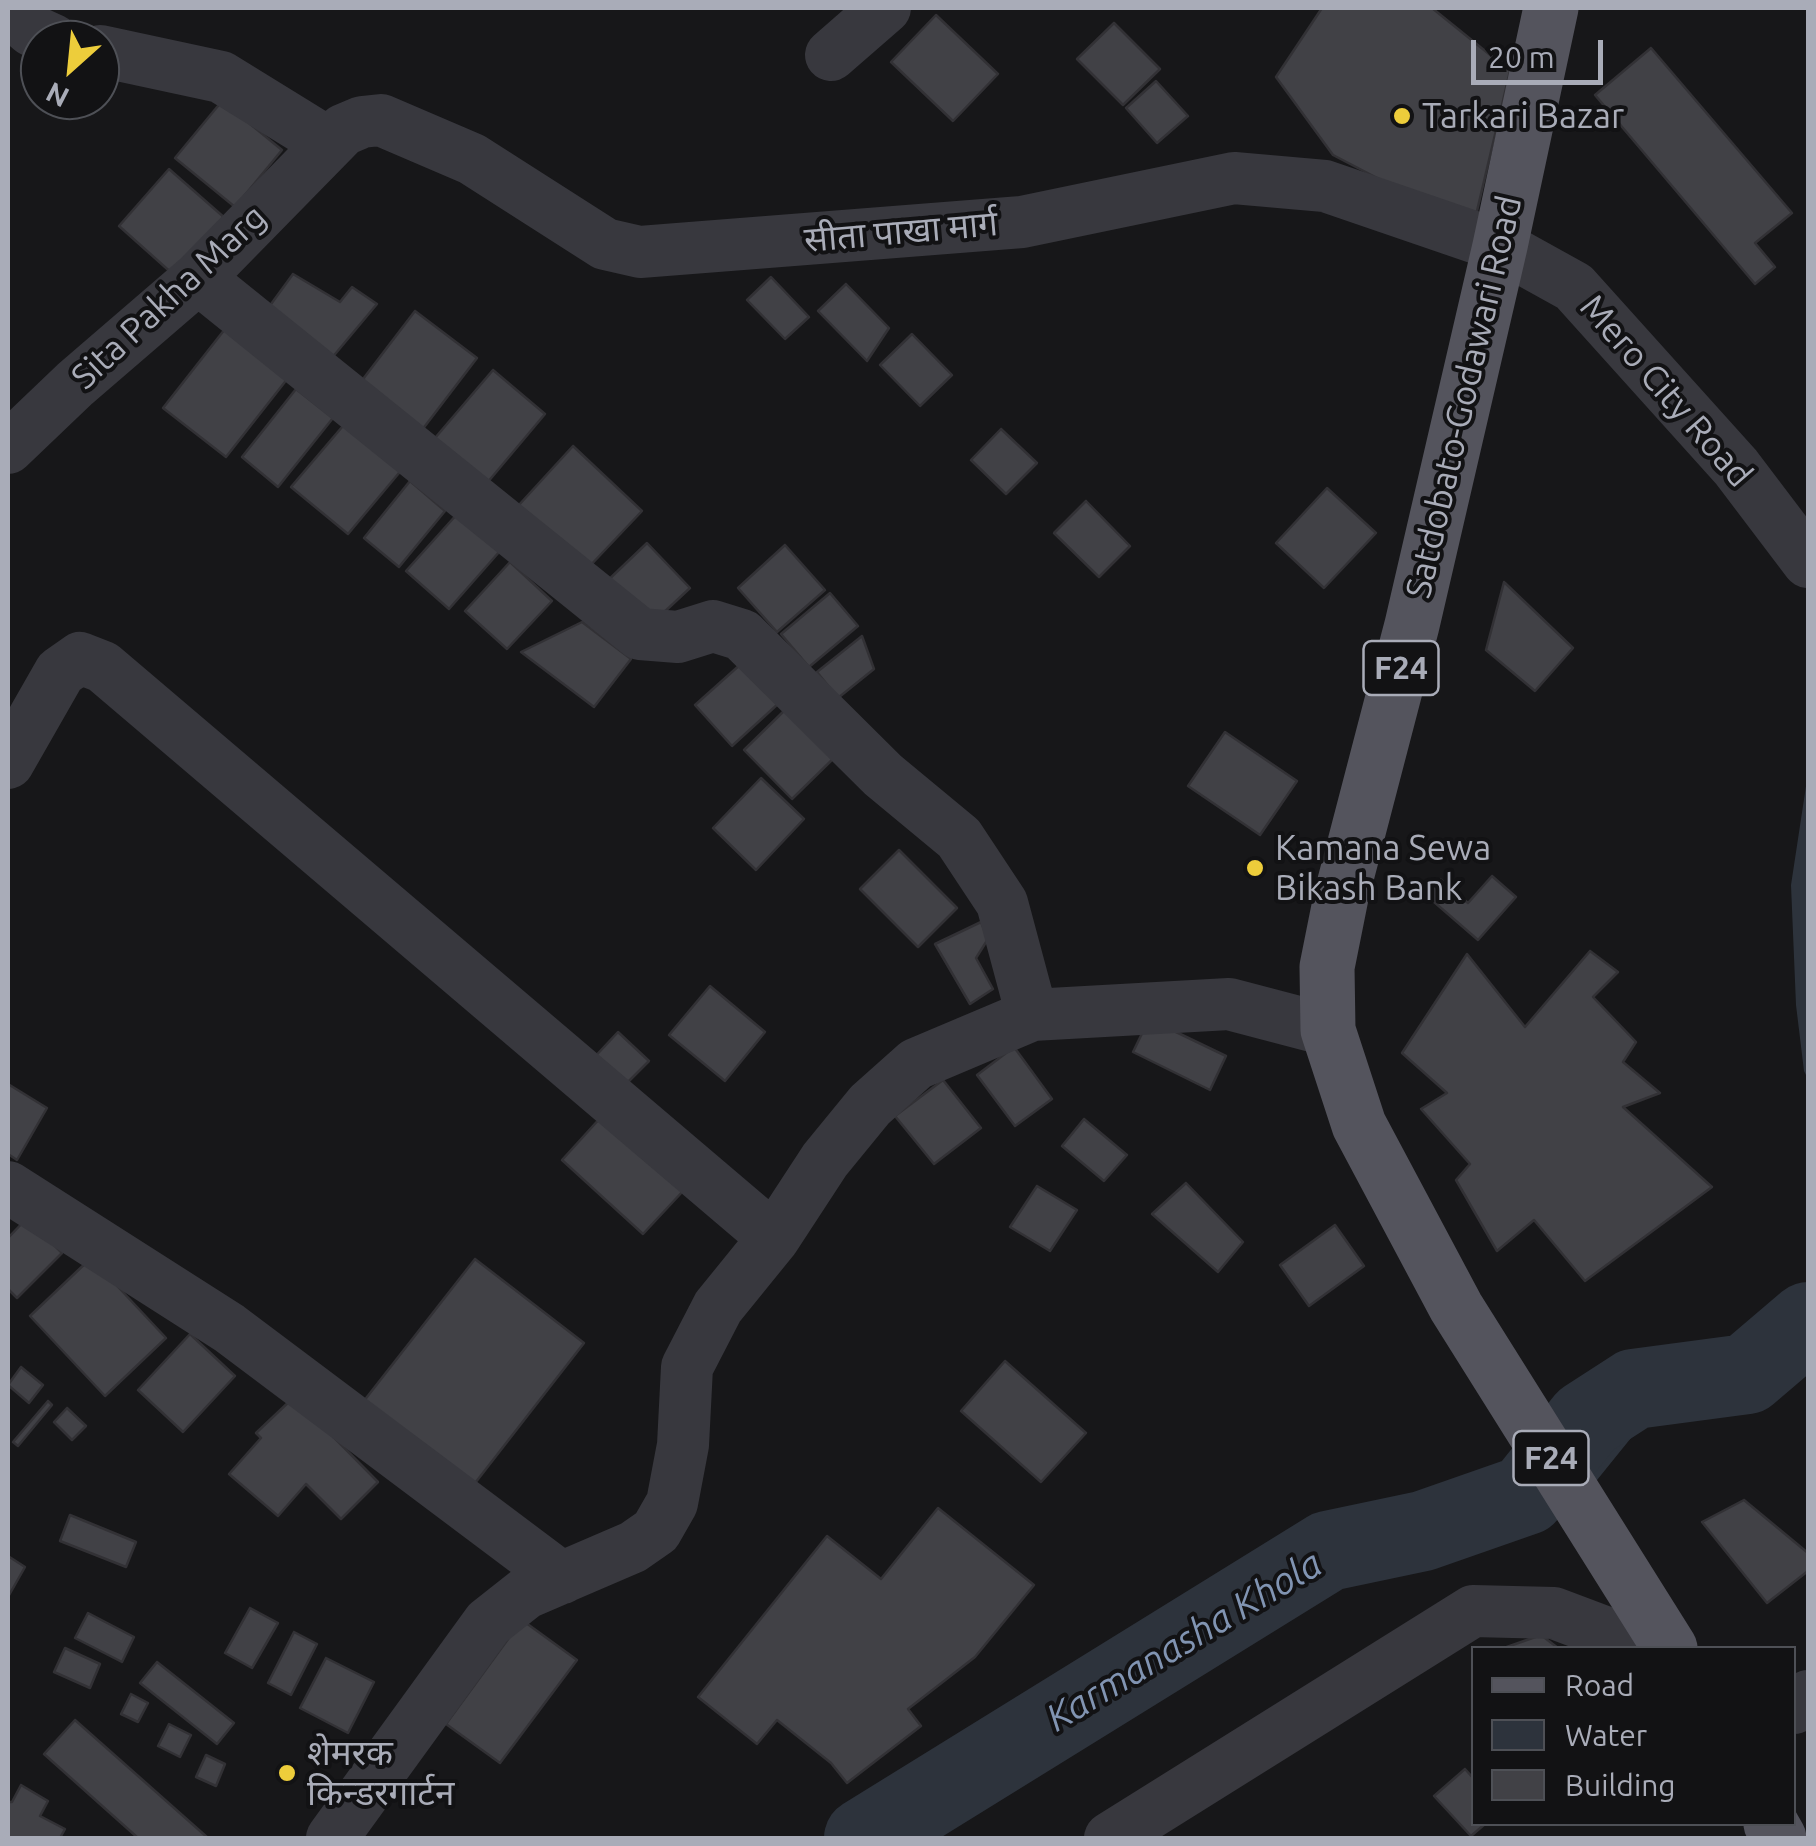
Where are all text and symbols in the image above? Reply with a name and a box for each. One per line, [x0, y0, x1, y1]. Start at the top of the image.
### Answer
north arrow [20, 20, 120, 120]
scale bar [1476, 20, 1608, 82]
text: 20 m [1488, 40, 1555, 74]
text: N [41, 77, 73, 114]
place label: Tarkari Bazar [1422, 95, 1624, 137]
marker: Tarkari Bazar [1391, 105, 1413, 127]
street label: Satdobato-Godawari Road [1397, 192, 1531, 602]
street label: Sita Pakha Marg [63, 196, 275, 398]
street label: सीता पाखा मार्ग [802, 203, 1000, 261]
street label: Mero City Road [1571, 286, 1761, 496]
road number: F24 [1364, 641, 1438, 695]
place label: Kamana Sewa Bikash Bank [1275, 827, 1491, 909]
marker: Kamana Sewa Bikash Bank [1244, 857, 1266, 879]
road number: F24 [1514, 1431, 1588, 1485]
water label: Karmanasha Khola [1038, 1541, 1330, 1741]
legend [1471, 1646, 1796, 1826]
text: Road [1565, 1668, 1634, 1702]
text: Water [1565, 1718, 1647, 1752]
place label: शेमरक किन्डरगार्टन [307, 1732, 454, 1814]
marker: शेमरक किन्डरगार्टन [276, 1762, 298, 1784]
text: Building [1565, 1768, 1676, 1802]

